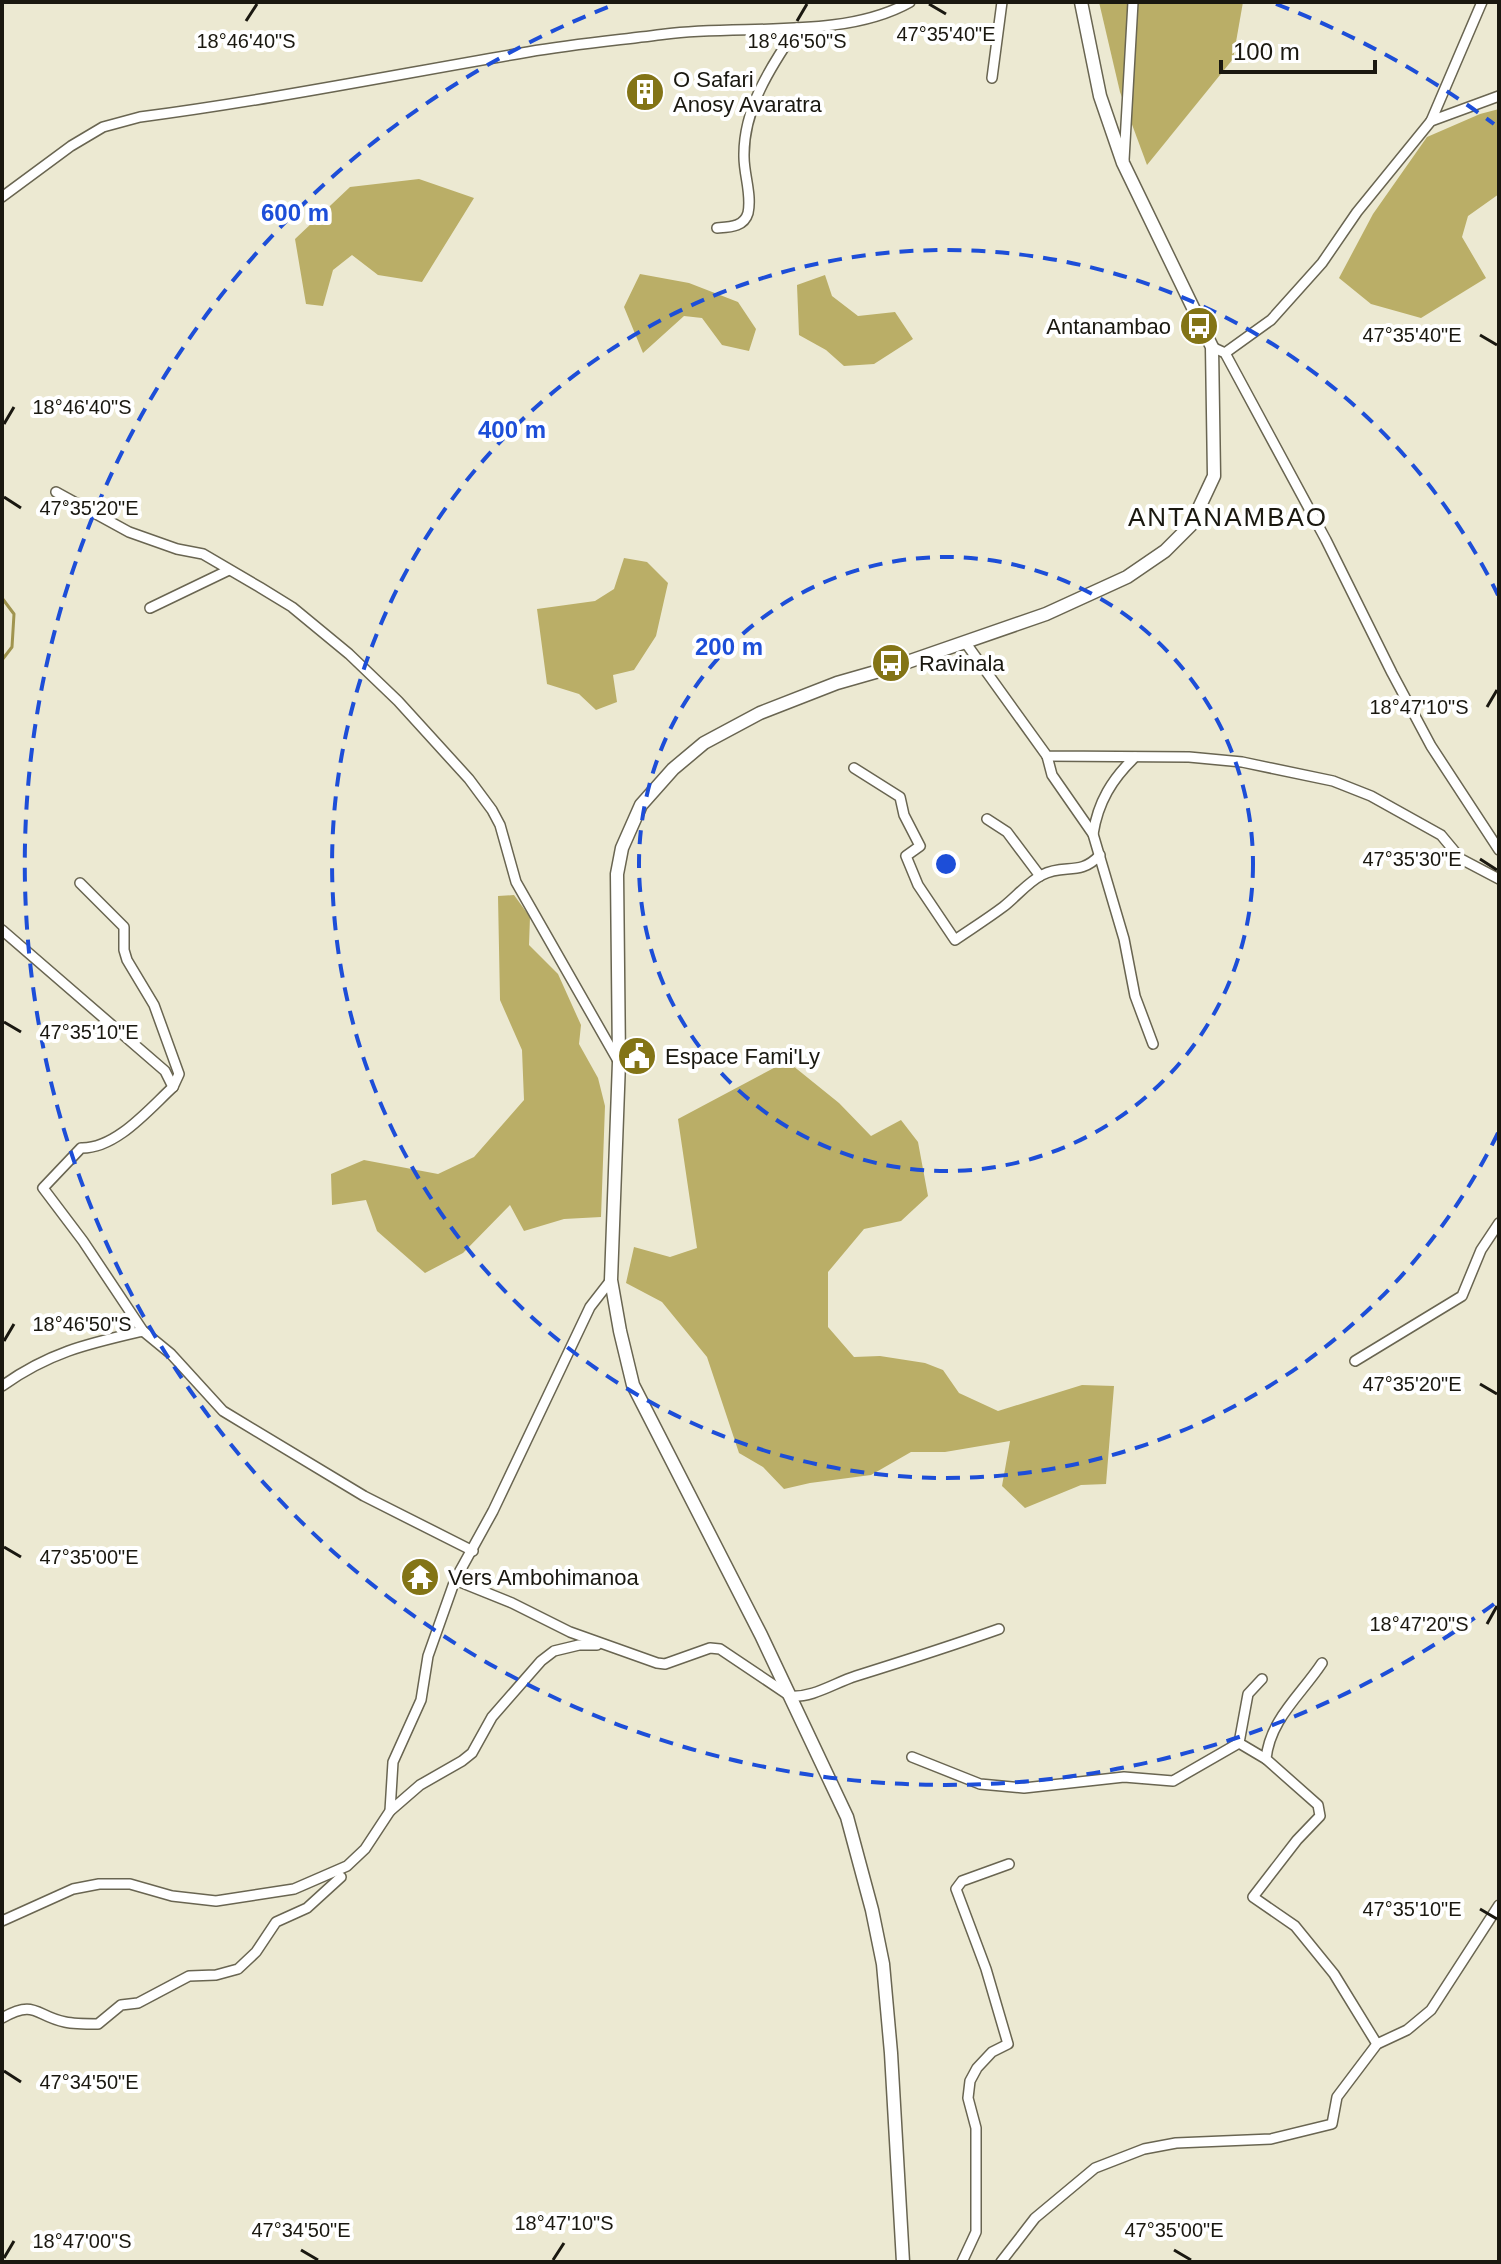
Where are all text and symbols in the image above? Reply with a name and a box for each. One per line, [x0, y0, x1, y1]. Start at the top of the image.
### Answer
text: 47°35'40"E [897, 23, 996, 45]
scale bar [1221, 24, 1375, 74]
text: 18°46'40"S [197, 30, 296, 52]
text: 18°46'50"S [748, 30, 847, 52]
text: 100 m [1233, 38, 1300, 65]
place label: O Safari Anosy Avaratra [673, 67, 823, 117]
building icon: O Safari Anosy Avaratra [624, 71, 666, 113]
text: 600 m [261, 199, 329, 226]
bus stop icon: Antanambao [1178, 305, 1220, 347]
place label: Antanambao [1046, 314, 1171, 339]
text: 47°35'40"E [1363, 324, 1462, 346]
text: 18°46'40"S [33, 396, 132, 418]
text: 400 m [478, 416, 546, 443]
text: 47°35'20"E [40, 497, 139, 519]
district label: ANTANAMBAO [1128, 502, 1328, 532]
text: 200 m [695, 633, 763, 660]
bus stop icon: Ravinala [870, 642, 912, 684]
place label: Ravinala [919, 651, 1005, 676]
text: 18°47'10"S [1370, 696, 1469, 718]
text: 47°35'30"E [1363, 848, 1462, 870]
centre of rings [932, 850, 960, 878]
text: 47°35'10"E [40, 1021, 139, 1043]
public building icon: Espace Fami'Ly [616, 1035, 658, 1077]
place label: Espace Fami'Ly [665, 1044, 820, 1069]
text: 18°46'50"S [33, 1313, 132, 1335]
text: 47°35'20"E [1363, 1373, 1462, 1395]
text: 47°35'00"E [40, 1546, 139, 1568]
temple icon: Vers Ambohimanoa [399, 1556, 441, 1598]
place label: Vers Ambohimanoa [448, 1565, 640, 1590]
text: 18°47'20"S [1370, 1613, 1469, 1635]
text: 47°35'10"E [1363, 1898, 1462, 1920]
text: 47°34'50"E [40, 2071, 139, 2093]
text: 18°47'10"S [515, 2212, 614, 2234]
text: 47°34'50"E [252, 2219, 351, 2241]
text: 47°35'00"E [1125, 2219, 1224, 2241]
text: 18°47'00"S [33, 2230, 132, 2252]

